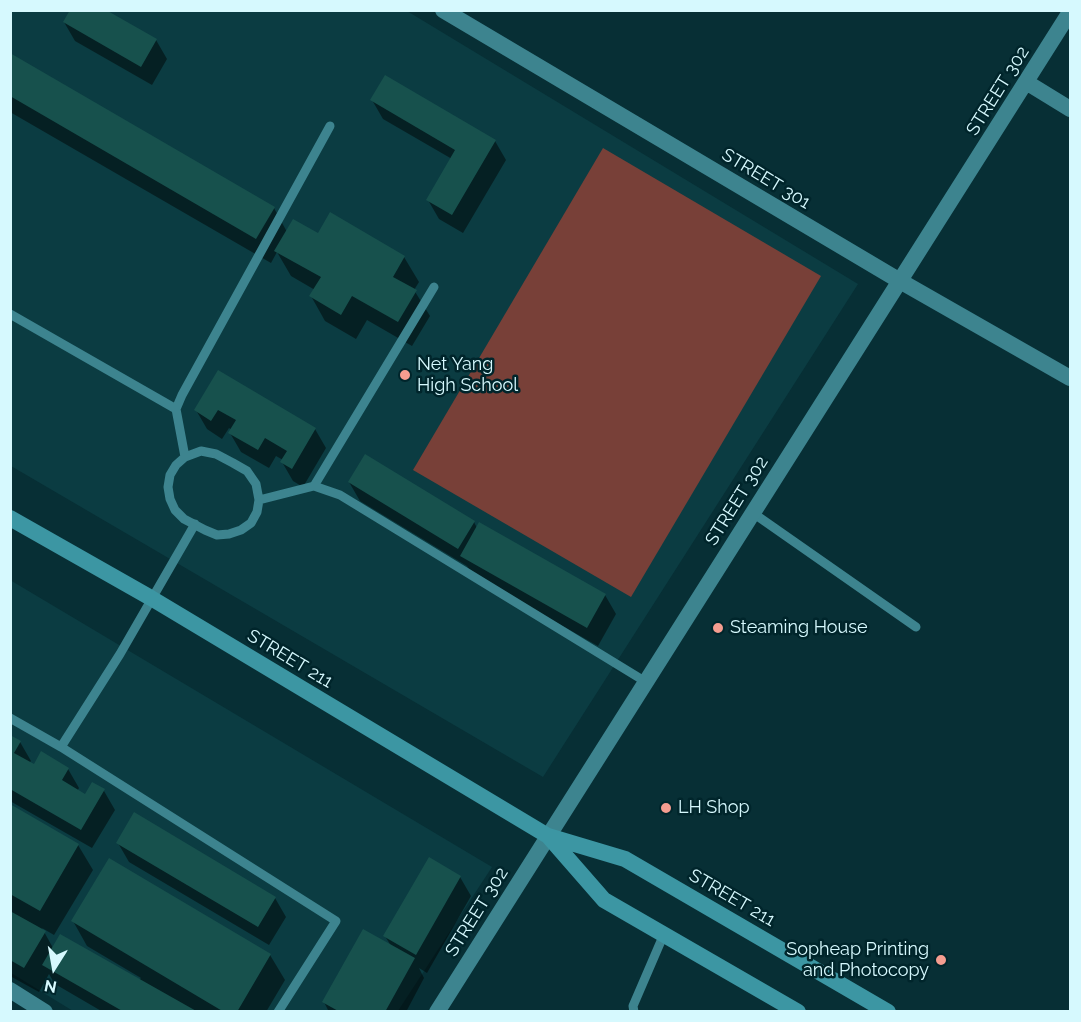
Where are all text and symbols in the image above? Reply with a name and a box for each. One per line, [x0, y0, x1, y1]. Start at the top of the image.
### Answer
street label: STREET 302 [962, 42, 1034, 140]
street label: STREET 301 [718, 144, 814, 214]
place label: Net Yang High School [417, 354, 518, 397]
marker: Net Yang High School [398, 368, 412, 382]
street label: STREET 302 [701, 452, 773, 550]
place label: Steaming House [730, 617, 867, 639]
marker: Steaming House [711, 621, 725, 635]
street label: STREET 211 [243, 625, 337, 693]
place label: LH Shop [678, 797, 750, 819]
marker: LH Shop [659, 801, 673, 815]
street label: STREET 302 [441, 863, 513, 961]
street label: STREET 211 [685, 865, 779, 931]
north arrow [24, 938, 84, 998]
place label: Sopheap Printing and Photocopy [786, 939, 929, 982]
marker: Sopheap Printing and Photocopy [934, 953, 948, 967]
text: N [43, 976, 58, 997]

